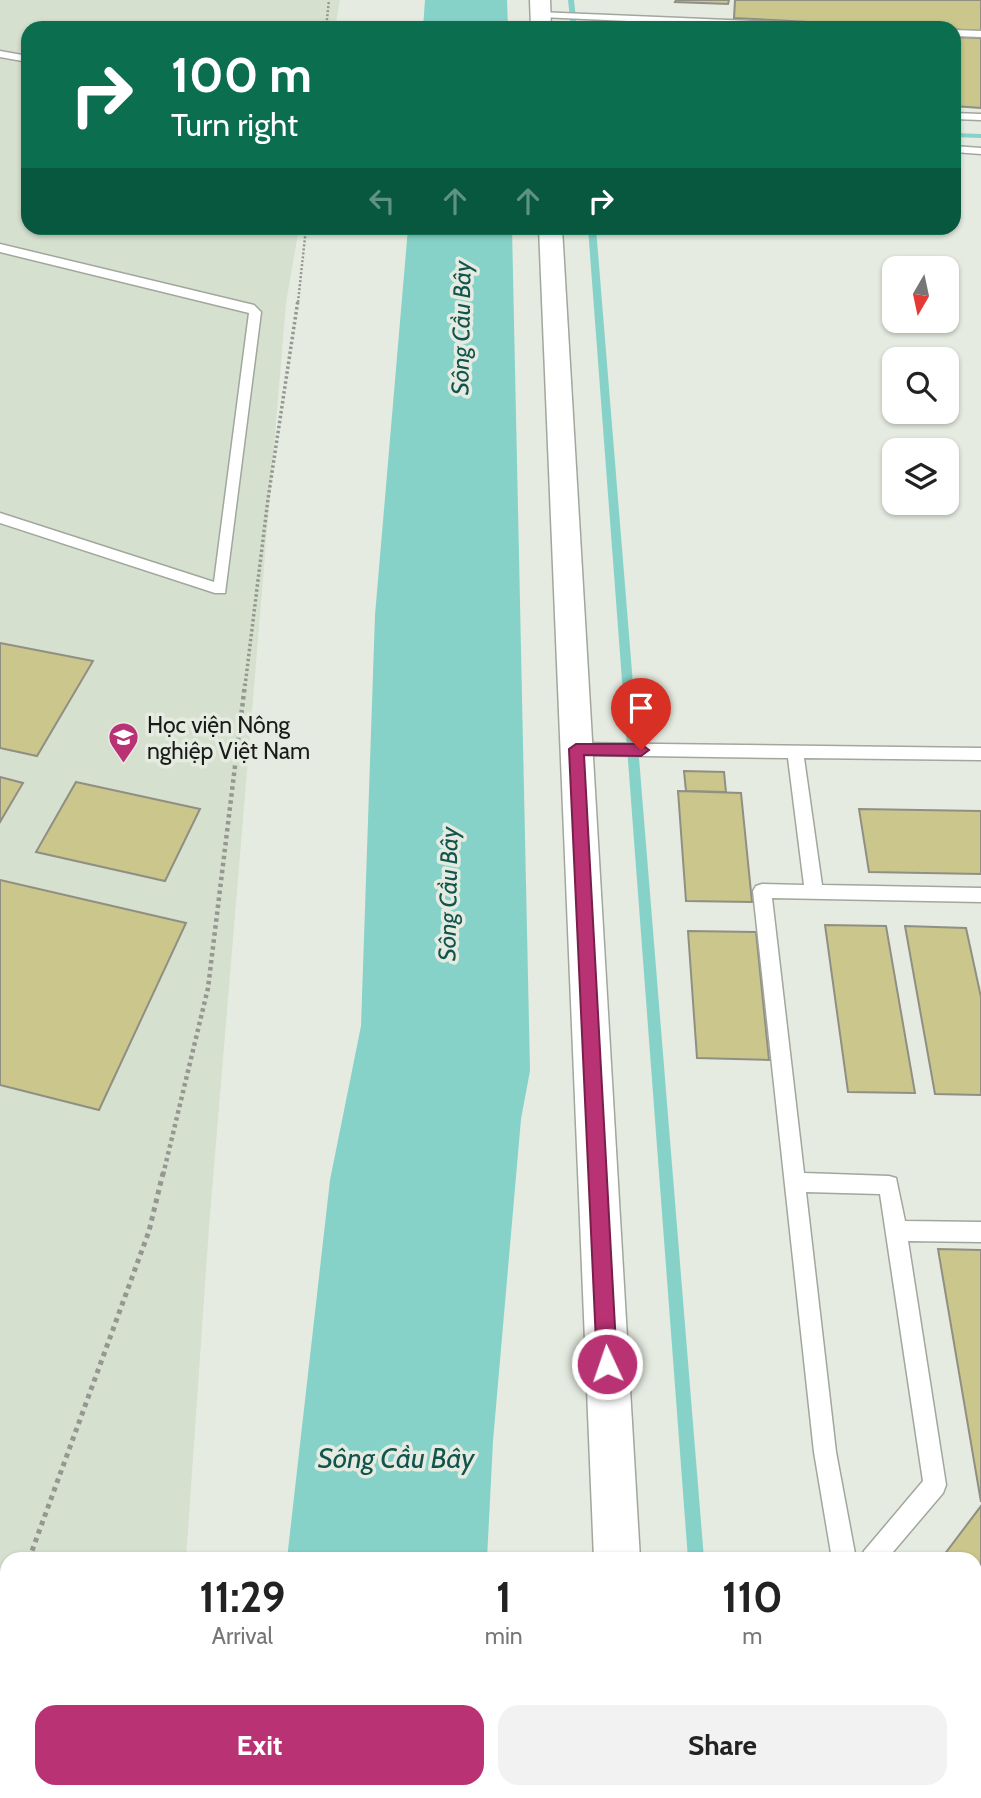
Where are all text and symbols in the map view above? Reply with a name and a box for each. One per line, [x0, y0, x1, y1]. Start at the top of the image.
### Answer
text: 100 m [171, 45, 312, 104]
icon: right [56, 49, 147, 140]
text: Turn right [171, 105, 298, 144]
icon: left [363, 182, 401, 220]
icon: ahead [436, 182, 474, 220]
icon: ahead [509, 182, 547, 220]
icon: right [582, 182, 620, 220]
north arrow [882, 256, 959, 332]
map controls [882, 256, 959, 515]
water label: Sông Cầu Bây [445, 260, 477, 395]
button: search [882, 347, 959, 424]
button: layers [882, 438, 959, 515]
pin [611, 678, 671, 750]
icon: arrive [622, 689, 660, 727]
place label: Học viện Nông nghiệp Việt Nam [147, 711, 310, 765]
school or university icon: Học viện Nông nghiệp Việt Nam [107, 721, 141, 765]
water label: Sông Cầu Bây [432, 826, 464, 961]
position arrow [570, 1327, 644, 1401]
water label: Sông Cầu Bây [318, 1441, 475, 1475]
text: 11:29 [199, 1571, 285, 1623]
text: 1 [496, 1571, 511, 1623]
text: 110 [722, 1571, 783, 1623]
text: Arrival [212, 1622, 273, 1650]
text: min [485, 1622, 523, 1650]
text: m [742, 1622, 762, 1650]
button: Exit [35, 1705, 484, 1785]
button: Share [498, 1705, 947, 1785]

